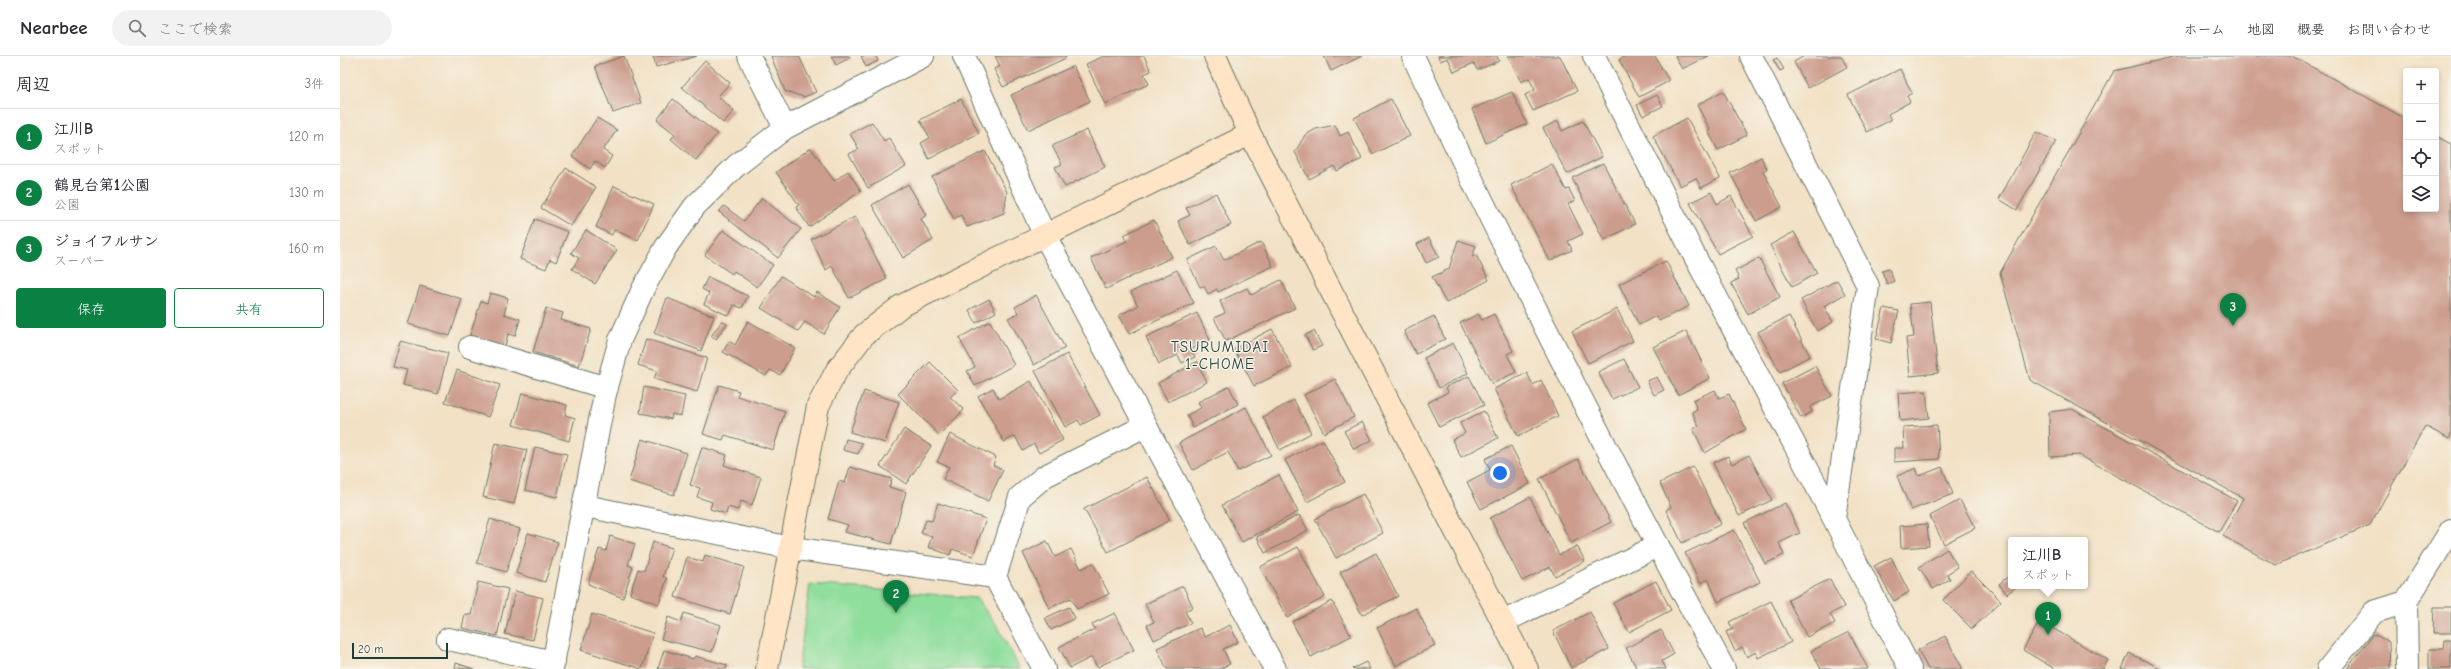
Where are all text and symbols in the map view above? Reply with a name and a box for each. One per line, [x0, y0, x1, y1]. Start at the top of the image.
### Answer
search box [112, 10, 392, 46]
text: Nearbee [20, 17, 88, 39]
icon: search [126, 17, 148, 39]
text: ここで検索 [158, 20, 233, 38]
text: ホーム [2184, 21, 2225, 38]
text: 地図 [2247, 21, 2275, 38]
text: 概要 [2297, 21, 2325, 38]
text: お問い合わせ [2347, 21, 2431, 38]
map controls [2403, 68, 2439, 212]
button: + [2403, 68, 2439, 104]
text: 周辺 [16, 75, 50, 94]
text: 3件 [304, 76, 324, 91]
button: − [2403, 104, 2439, 140]
text: 江川B [54, 120, 93, 138]
text: 1 [26, 129, 32, 144]
text: 120 m [289, 129, 324, 144]
button: locate [2403, 140, 2439, 176]
text: スポット [54, 141, 106, 156]
text: 鶴見台第1公園 [54, 176, 150, 194]
button: layers [2403, 176, 2439, 212]
text: 2 [26, 185, 32, 200]
text: 130 m [289, 185, 324, 200]
text: 公園 [54, 197, 80, 212]
text: ジョイフルサン [54, 232, 159, 250]
text: 3 [26, 241, 32, 256]
text: 160 m [289, 241, 324, 256]
text: スーパー [54, 253, 105, 268]
button: 保存 [16, 288, 166, 328]
button: 共有 [174, 288, 324, 328]
pin: 3 [2220, 293, 2246, 326]
district label: TSURUMIDAI 1-CHOME [1171, 338, 1269, 373]
your location [1490, 463, 1510, 483]
popup [2008, 537, 2088, 589]
text: 江川B [2022, 546, 2061, 564]
text: スポット [2022, 567, 2074, 582]
pin: 2 [883, 580, 909, 613]
pin: 1 [2035, 602, 2061, 635]
scale bar [352, 641, 448, 660]
text: 20 m [358, 643, 383, 656]

